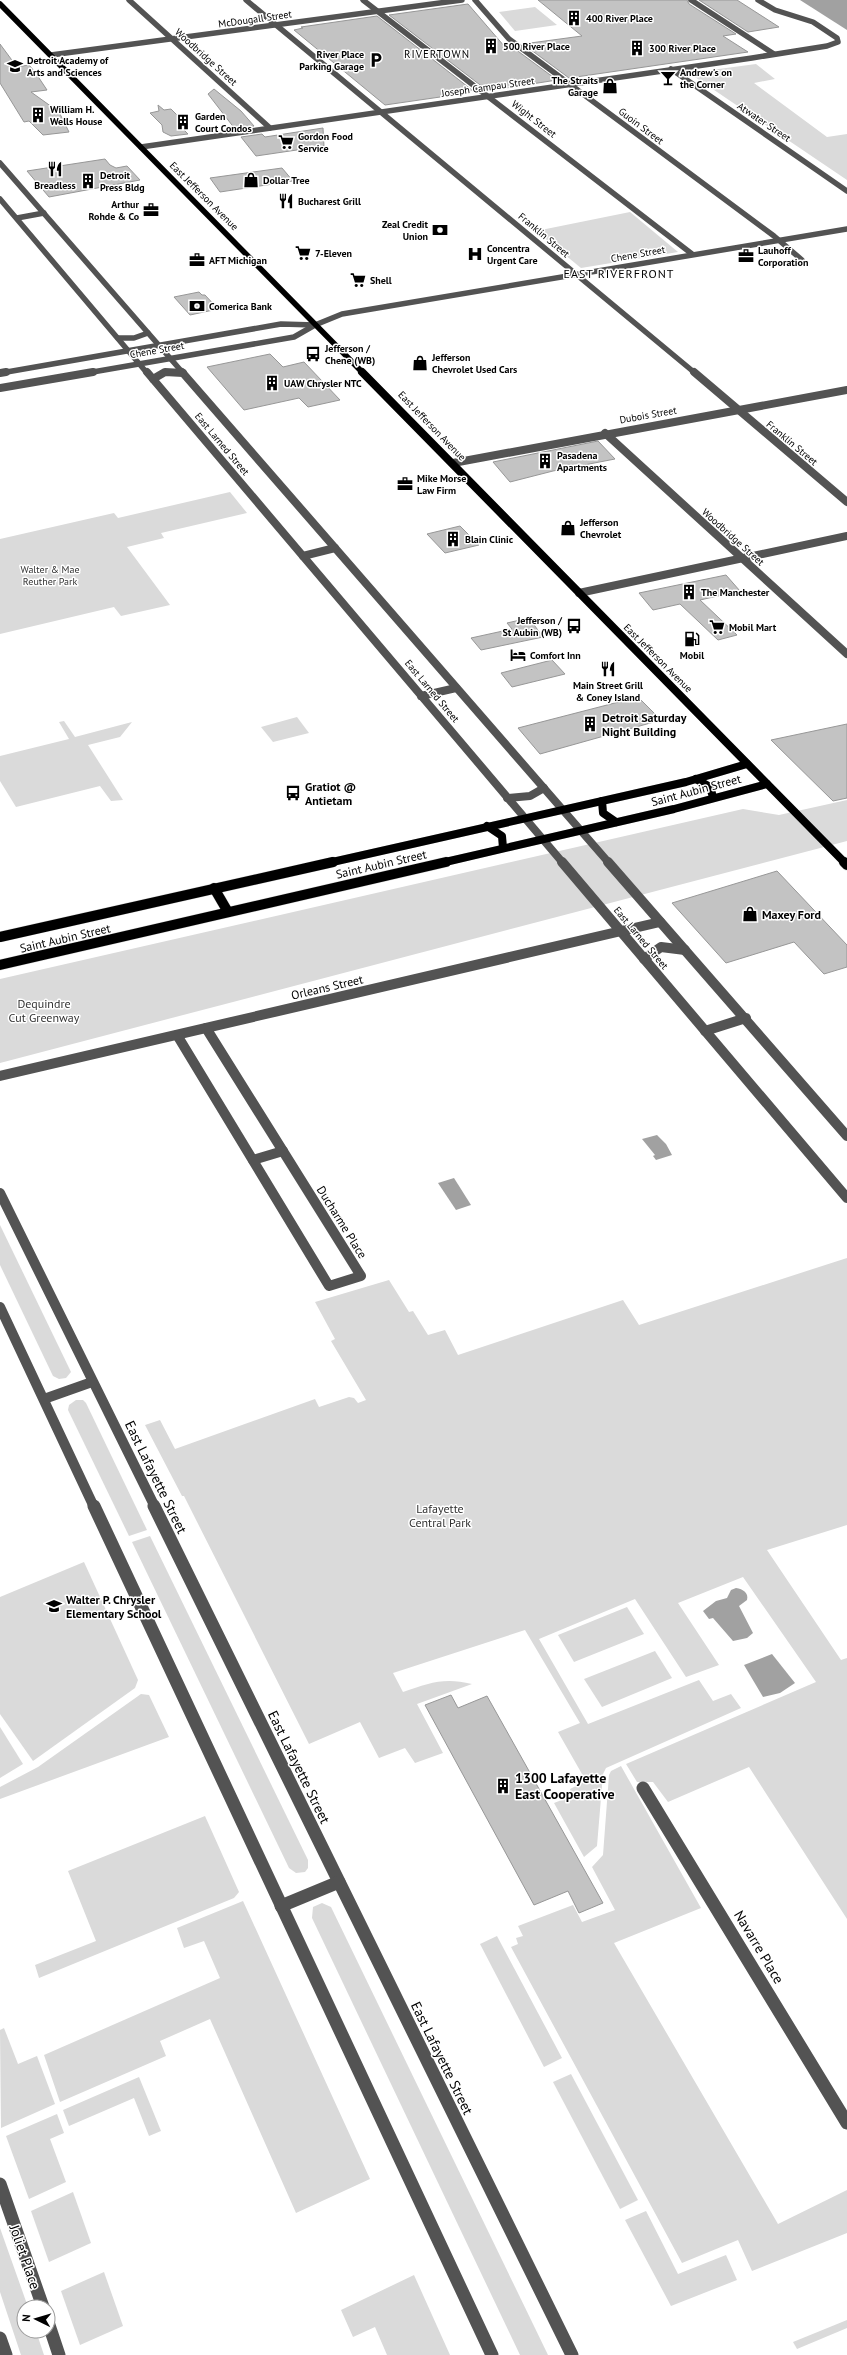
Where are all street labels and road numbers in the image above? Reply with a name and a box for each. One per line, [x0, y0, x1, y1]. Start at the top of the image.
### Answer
street label: McDougall Street [217, 7, 293, 31]
street label: Woodbridge Street [172, 26, 240, 89]
street label: Joseph Campau Street [440, 74, 536, 100]
street label: Wight Street [509, 97, 560, 141]
street label: Atwater Street [735, 99, 794, 145]
street label: Guoin Street [616, 105, 667, 148]
street label: East Jefferson Avenue [167, 159, 241, 233]
street label: Franklin Street [516, 210, 573, 261]
street label: Chene Street [610, 243, 667, 265]
street label: Chene Street [129, 339, 186, 361]
street label: East Jefferson Avenue [395, 388, 469, 464]
street label: Dubois Street [618, 403, 678, 426]
street label: East Larned Street [192, 410, 252, 479]
street label: Franklin Street [764, 418, 821, 469]
street label: Woodbridge Street [699, 506, 767, 569]
street label: East Jefferson Avenue [621, 621, 695, 695]
street label: East Larned Street [402, 657, 462, 726]
street label: Saint Aubin Street [649, 771, 743, 809]
street label: Saint Aubin Street [334, 846, 428, 882]
street label: East Larned Street [611, 904, 671, 973]
street label: Saint Aubin Street [18, 920, 112, 956]
street label: Orleans Street [290, 971, 364, 1003]
street label: Ducharme Place [314, 1183, 370, 1261]
street label: East Lafayette Street [121, 1418, 191, 1537]
street label: East Lafayette Street [264, 1708, 334, 1827]
street label: Navarre Place [730, 1907, 788, 1987]
street label: East Lafayette Street [407, 1999, 477, 2118]
street label: Joliet Place [5, 2221, 44, 2292]

